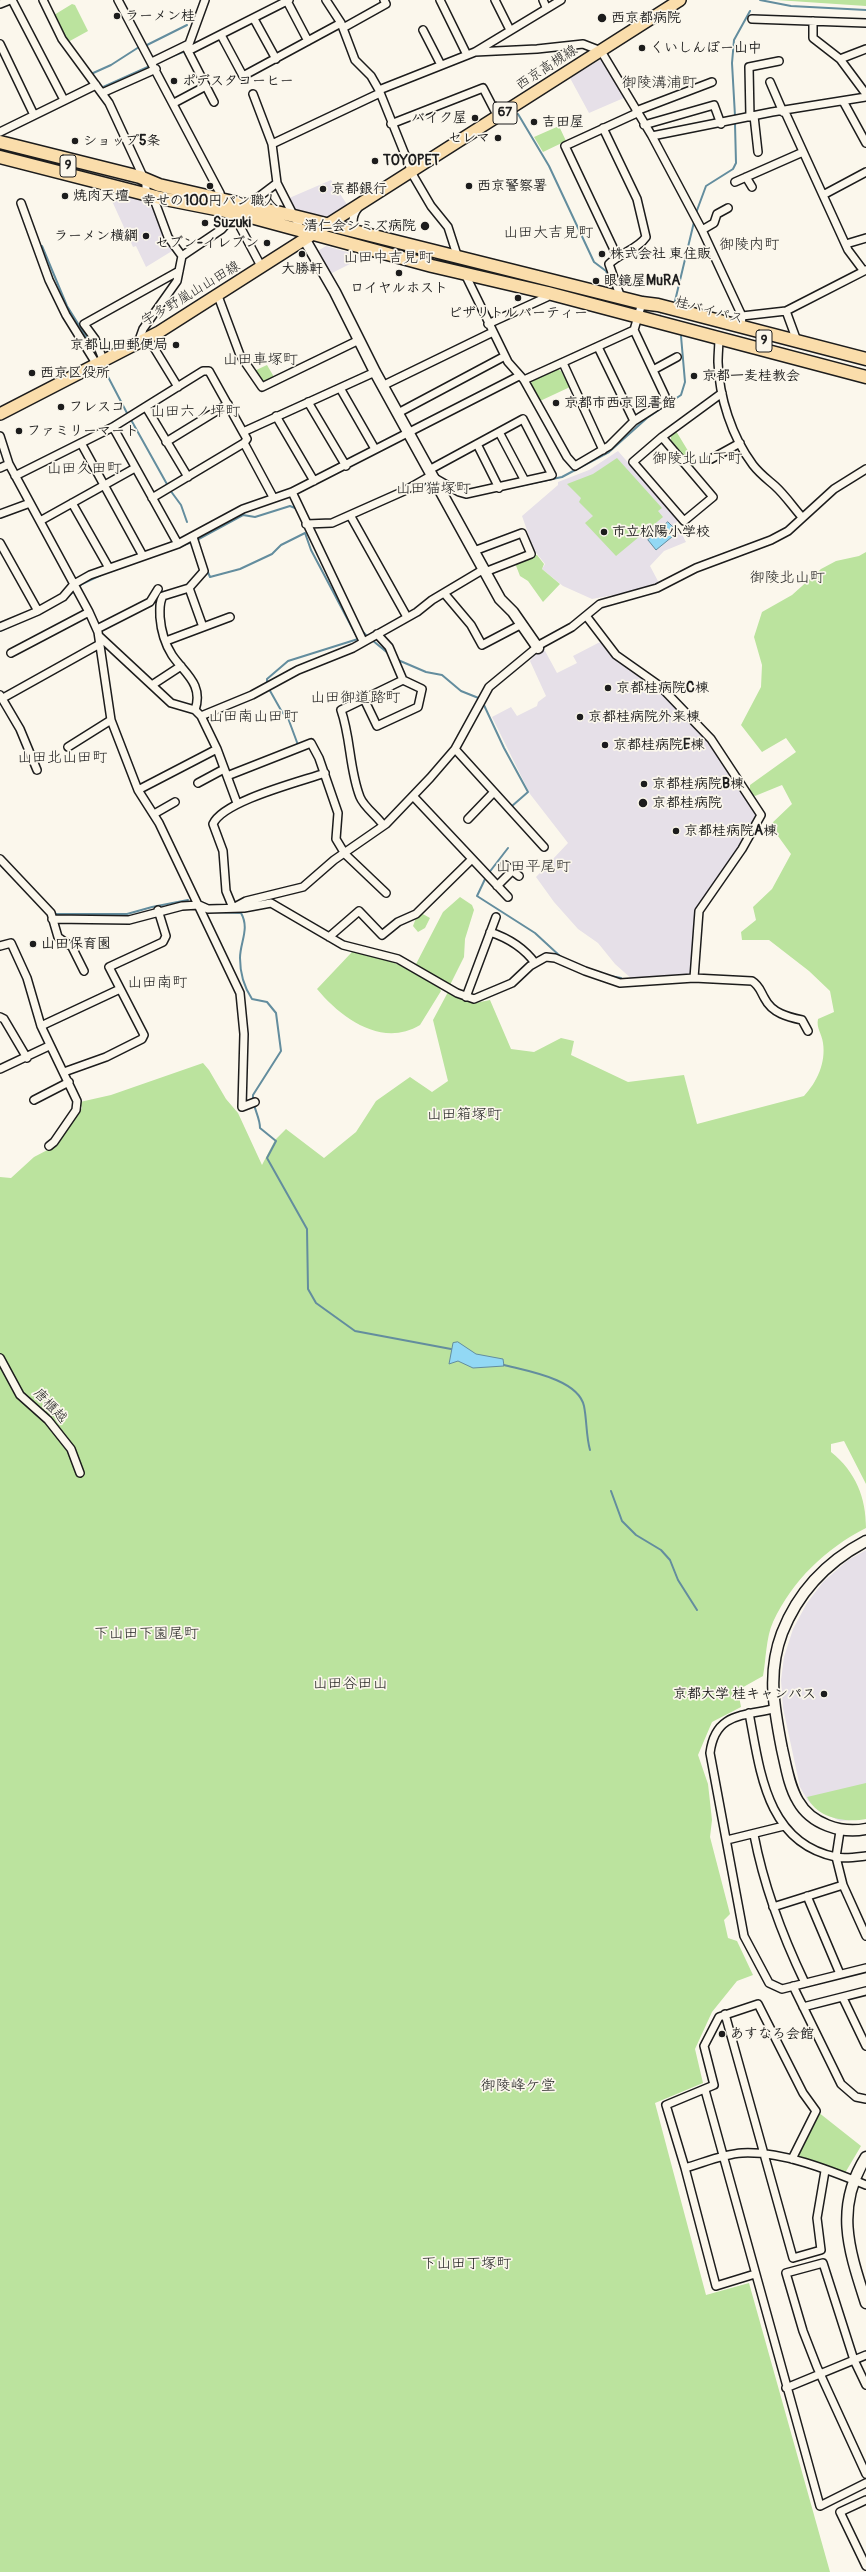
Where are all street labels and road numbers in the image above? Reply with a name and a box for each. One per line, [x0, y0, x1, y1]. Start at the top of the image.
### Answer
street label: 西京高槻線 [513, 42, 581, 94]
road number: 67 [493, 102, 517, 124]
road number: 9 [60, 155, 76, 177]
street label: 宇多野嵐山山田線 [139, 258, 243, 330]
street label: 桂バイパス [673, 294, 745, 328]
road number: 9 [756, 330, 772, 352]
street label: 唐櫃越 [29, 1385, 71, 1427]

